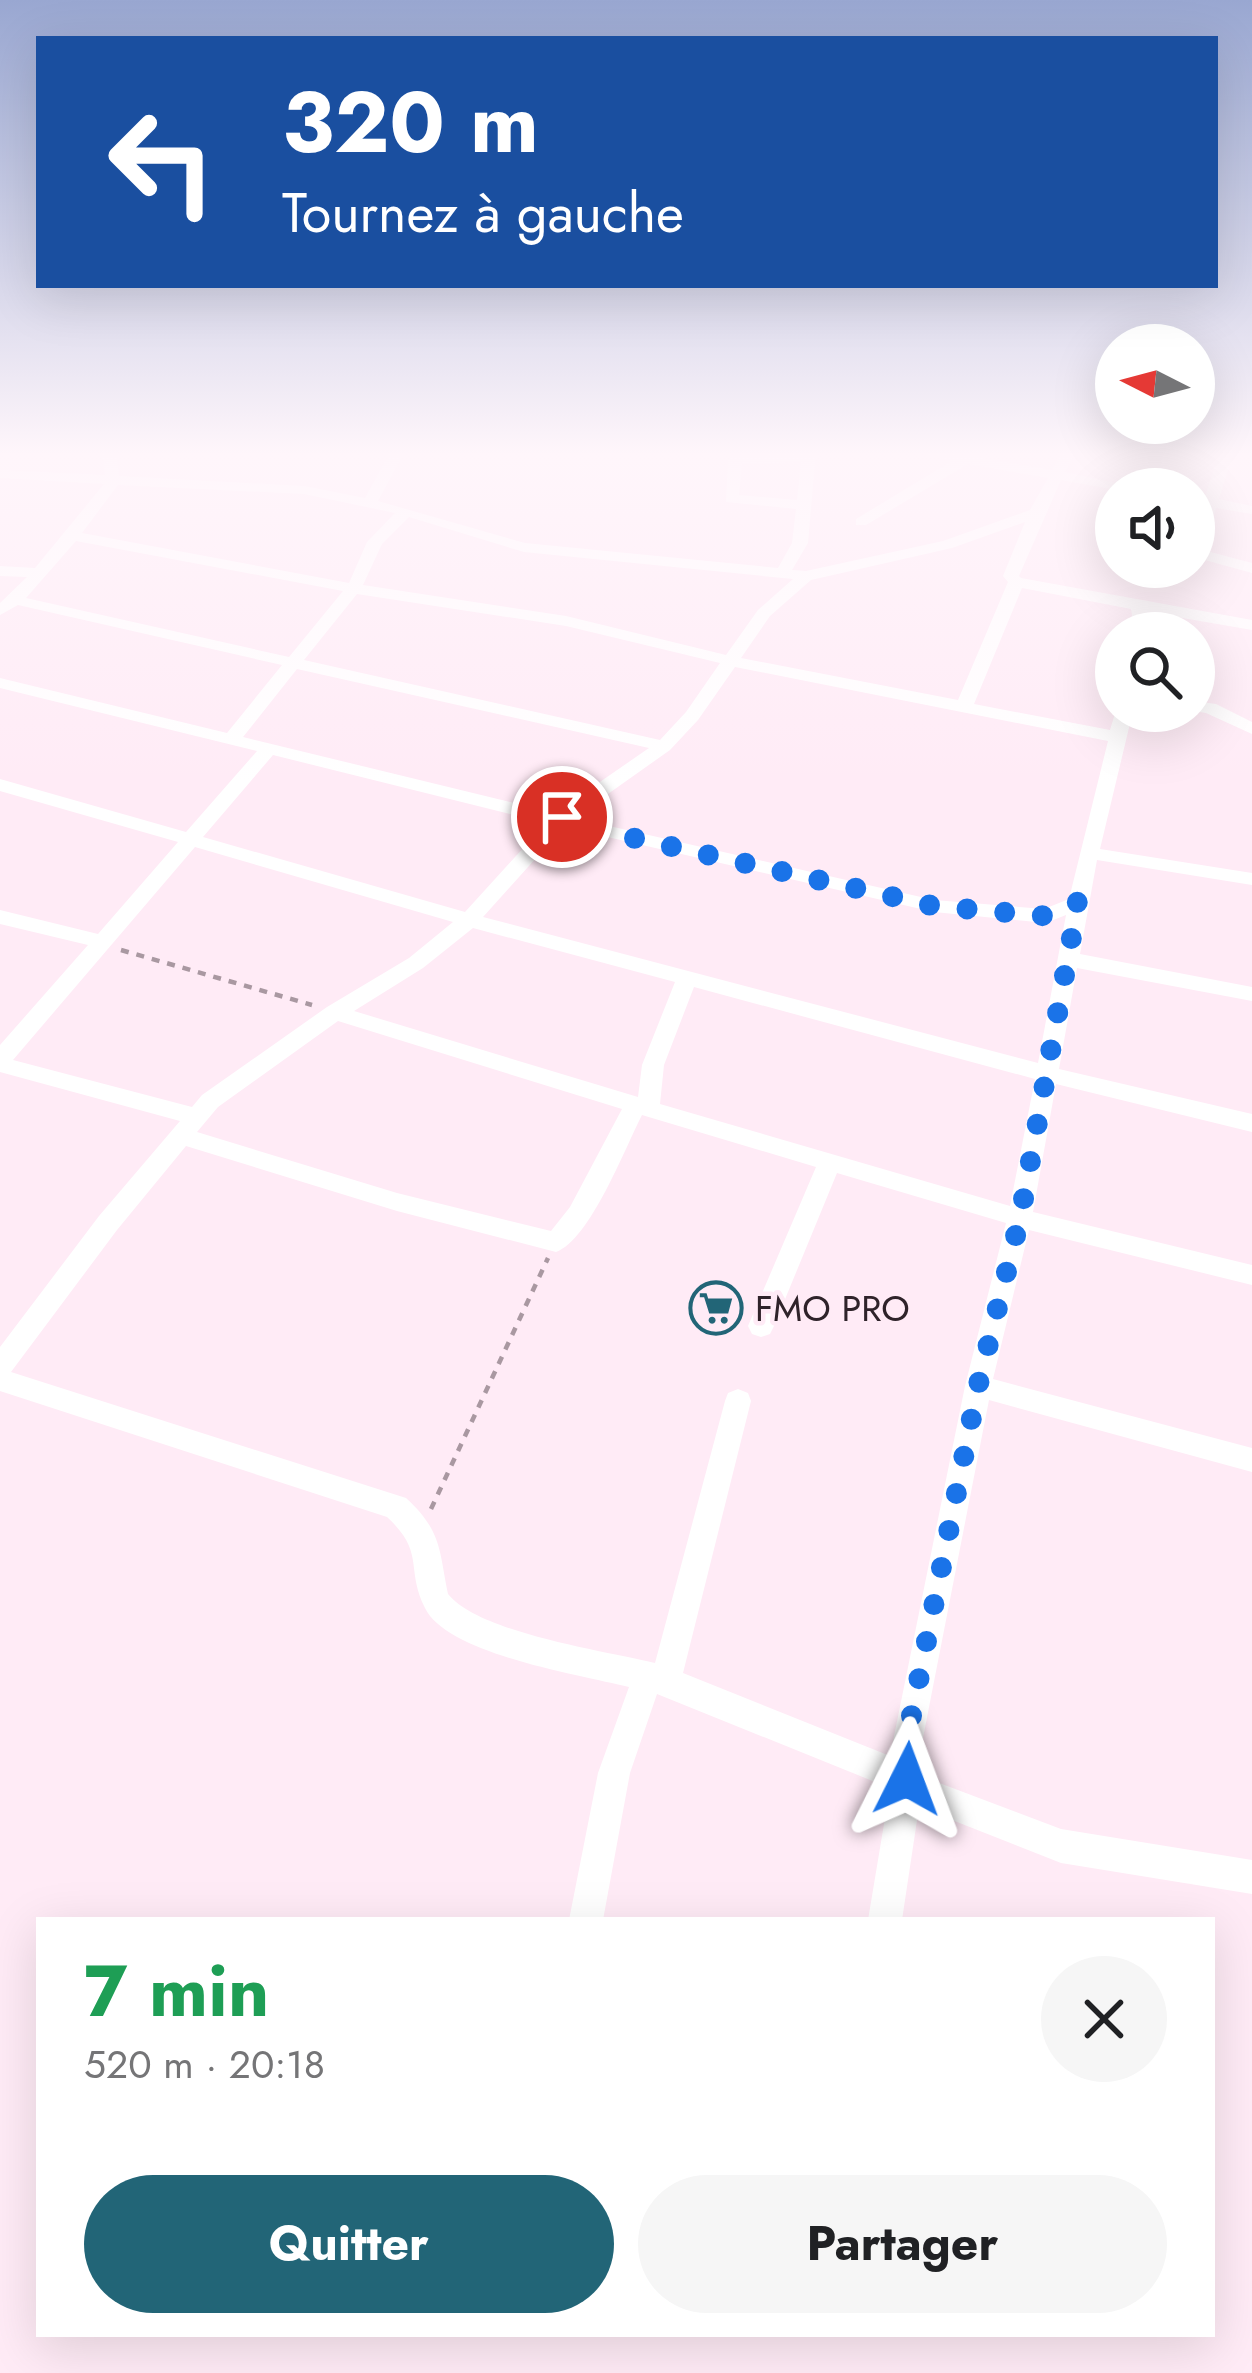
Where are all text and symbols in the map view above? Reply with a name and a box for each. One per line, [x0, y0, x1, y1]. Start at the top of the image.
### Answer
text: 320 m [282, 62, 539, 184]
icon: left [84, 84, 240, 240]
text: Tournez à gauche [282, 174, 684, 252]
north arrow [1095, 324, 1215, 444]
map controls [1095, 324, 1215, 732]
button: sound [1095, 468, 1215, 588]
button: search [1095, 612, 1215, 732]
pin [511, 766, 613, 868]
icon: arrive [529, 784, 595, 850]
supermarket icon: FMO PRO [688, 1280, 744, 1336]
place label: FMO PRO [755, 1282, 910, 1334]
position arrow [844, 1716, 970, 1842]
text: 7 min [84, 1939, 269, 2043]
button: close [1041, 1956, 1167, 2082]
text: 520 m · 20:18 [84, 2036, 325, 2093]
button: Quitter [84, 2175, 614, 2313]
button: Partager [638, 2175, 1167, 2313]

